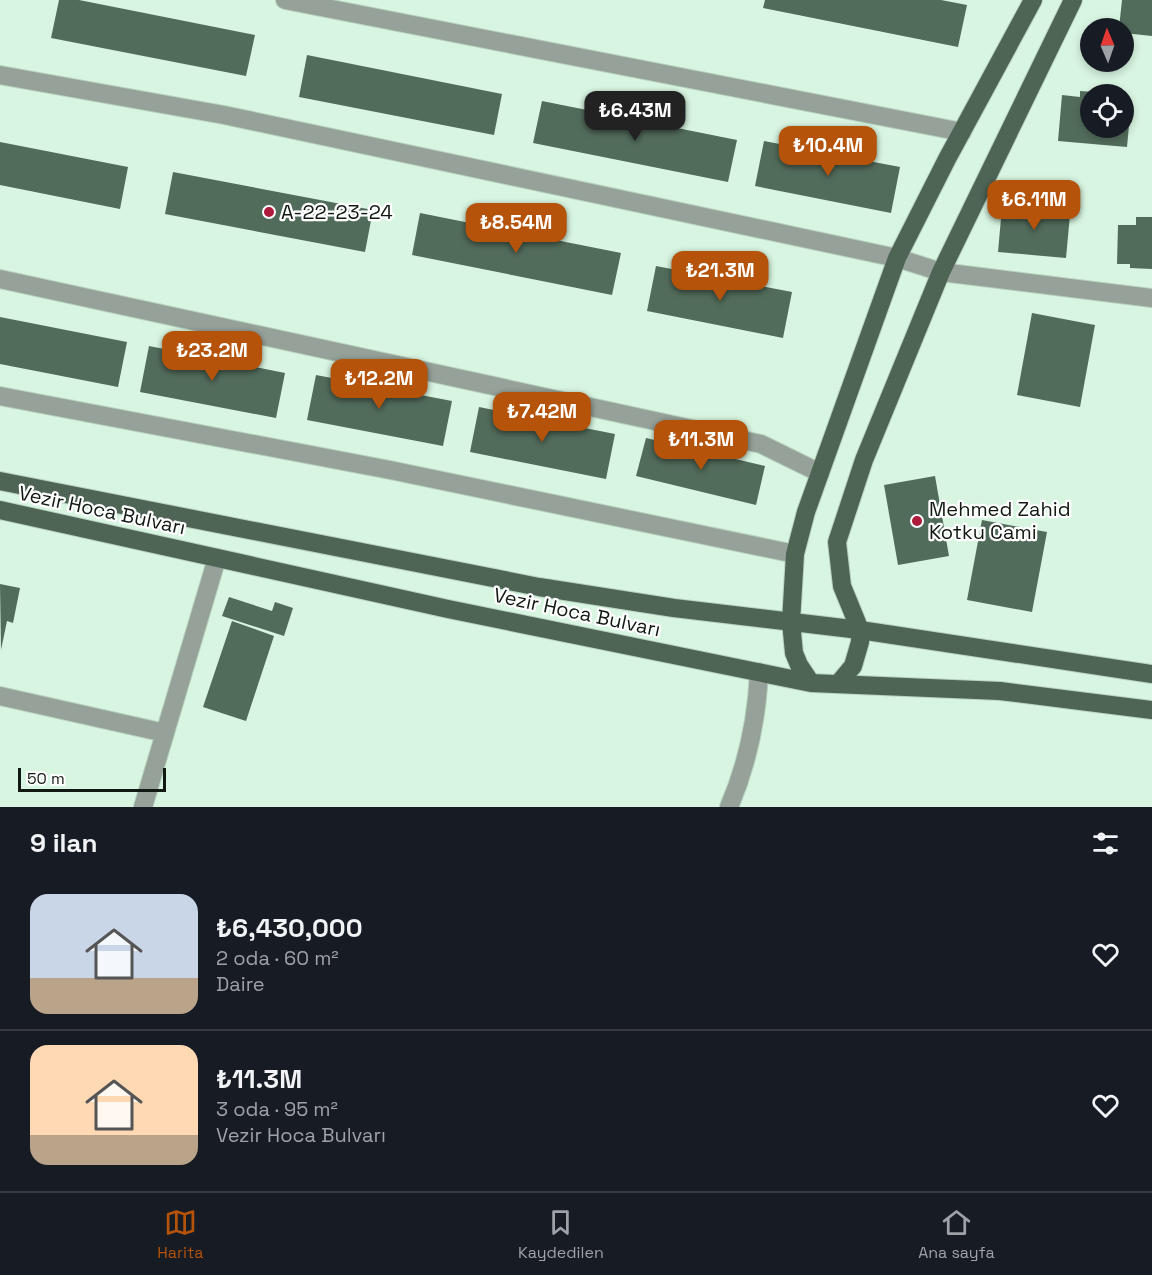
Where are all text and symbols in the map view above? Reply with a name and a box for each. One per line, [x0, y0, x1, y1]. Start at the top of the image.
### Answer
north arrow [1080, 18, 1134, 72]
map controls [1080, 18, 1134, 138]
button: locate [1080, 84, 1134, 138]
pin: ₺6.43M [586, 91, 684, 142]
text: ₺6.43M [598, 97, 672, 123]
pin: ₺10.4M [779, 126, 877, 177]
text: ₺10.4M [793, 132, 863, 158]
pin: ₺6.11M [985, 180, 1083, 231]
text: ₺6.11M [1001, 186, 1067, 212]
place label: A-22-23-24 [281, 199, 393, 225]
pin: ₺8.54M [467, 203, 565, 254]
marker: A-22-23-24 [262, 205, 276, 219]
text: ₺8.54M [480, 209, 552, 235]
pin: ₺21.3M [671, 251, 769, 302]
text: ₺21.3M [685, 257, 755, 283]
pin: ₺23.2M [163, 331, 261, 382]
text: ₺23.2M [176, 337, 248, 363]
pin: ₺12.2M [330, 359, 428, 410]
text: ₺12.2M [345, 365, 413, 391]
pin: ₺7.42M [493, 392, 591, 443]
text: ₺7.42M [507, 398, 577, 424]
pin: ₺11.3M [652, 420, 750, 471]
text: ₺11.3M [668, 426, 734, 452]
street label: Vezir Hoca Bulvarı [16, 480, 188, 540]
place label: Mehmed Zahid Kotku Cami [929, 496, 1071, 545]
marker: Mehmed Zahid Kotku Cami [910, 514, 924, 528]
street label: Vezir Hoca Bulvarı [491, 582, 663, 642]
scale bar [18, 765, 166, 792]
text: 50 m [27, 768, 65, 789]
text: 9 ilan [30, 826, 98, 860]
icon: filters [1089, 827, 1122, 860]
text: ₺6,430,000 [216, 911, 362, 945]
icon: home [78, 918, 150, 990]
icon: heart [1089, 938, 1122, 971]
text: 2 oda · 60 m² [216, 945, 339, 971]
text: Daire [216, 971, 265, 997]
text: ₺11.3M [216, 1062, 302, 1096]
icon: home [78, 1069, 150, 1141]
icon: heart [1089, 1089, 1122, 1122]
text: 3 oda · 95 m² [216, 1096, 338, 1122]
text: Vezir Hoca Bulvarı [216, 1122, 386, 1148]
tab: Harita [157, 1206, 203, 1263]
tab: Kaydedilen [518, 1206, 604, 1263]
tab: Ana sayfa [918, 1206, 995, 1263]

